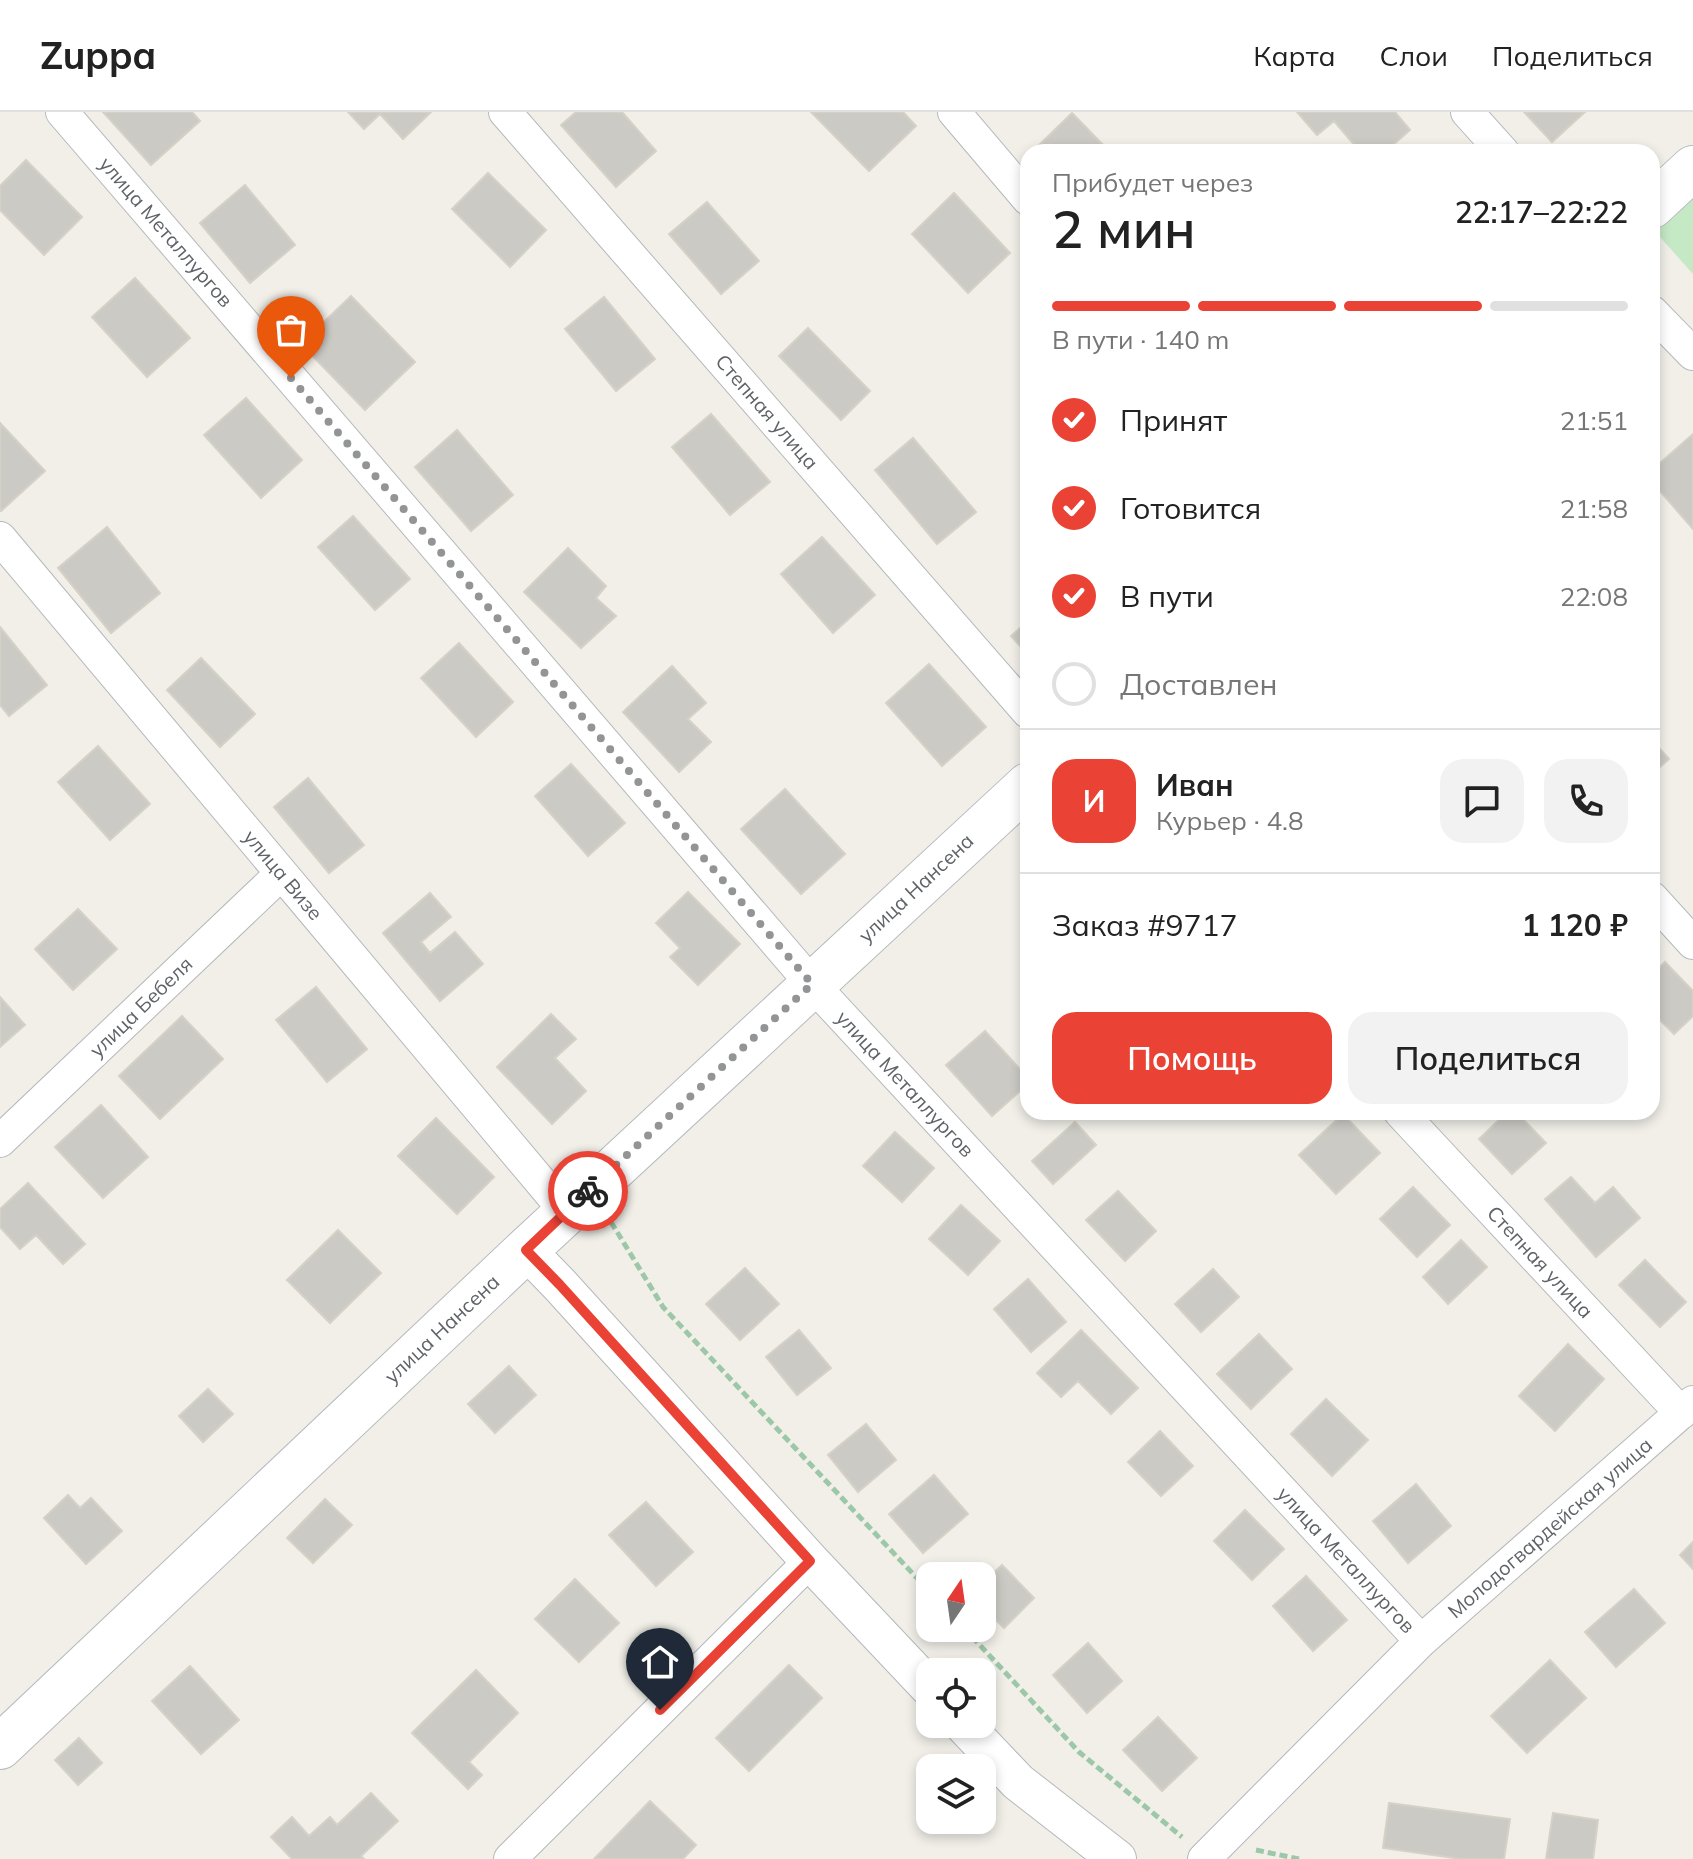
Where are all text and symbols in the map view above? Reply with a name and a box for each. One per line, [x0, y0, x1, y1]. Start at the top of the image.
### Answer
text: Zuppa [40, 31, 156, 79]
text: Карта [1253, 38, 1336, 73]
text: Слои [1380, 38, 1448, 73]
text: Поделиться [1492, 38, 1653, 73]
street label: улица Металлургов [94, 151, 239, 312]
text: Прибудет через [1052, 166, 1253, 199]
text: 22:17–22:22 [1455, 193, 1628, 231]
text: 2 мин [1052, 196, 1196, 261]
pin [257, 296, 325, 378]
icon: bag [269, 308, 313, 352]
text: В пути · 140 m [1052, 323, 1229, 356]
street label: Степная улица [711, 349, 824, 474]
icon: check [1052, 398, 1096, 442]
text: Принят [1120, 401, 1227, 439]
text: 21:51 [1560, 404, 1628, 437]
icon: check [1052, 486, 1096, 530]
text: Готовится [1120, 489, 1261, 527]
text: 21:58 [1560, 492, 1628, 525]
icon: check [1052, 574, 1096, 618]
text: В пути [1120, 577, 1214, 615]
text: 22:08 [1560, 580, 1628, 613]
text: Доставлен [1120, 665, 1278, 703]
button: chat [1440, 759, 1524, 843]
button: phone [1544, 759, 1628, 843]
text: Иван [1156, 766, 1234, 804]
text: И [1083, 782, 1105, 820]
text: Курьер · 4.8 [1156, 804, 1304, 837]
street label: улица Визе [238, 824, 328, 925]
street label: улица Нансена [853, 828, 978, 947]
text: Заказ #9717 [1052, 906, 1237, 944]
text: 1 120 ₽ [1522, 906, 1628, 944]
street label: улица Бебеля [84, 951, 197, 1062]
street label: улица Металлургов [831, 1005, 980, 1162]
button: Помощь [1052, 1012, 1332, 1104]
button: Поделиться [1348, 1012, 1628, 1104]
courier [548, 1151, 628, 1231]
icon: bike [566, 1169, 610, 1213]
street label: Степная улица [1482, 1200, 1599, 1323]
street label: улица Нансена [379, 1269, 504, 1388]
street label: Молодогвардейская улица [1442, 1432, 1657, 1623]
street label: улица Металлургов [1272, 1481, 1421, 1638]
north arrow [916, 1562, 996, 1642]
map controls [916, 1562, 996, 1834]
pin [626, 1628, 694, 1710]
icon: home [638, 1640, 682, 1684]
button: locate [916, 1658, 996, 1738]
button: layers [916, 1754, 996, 1834]

